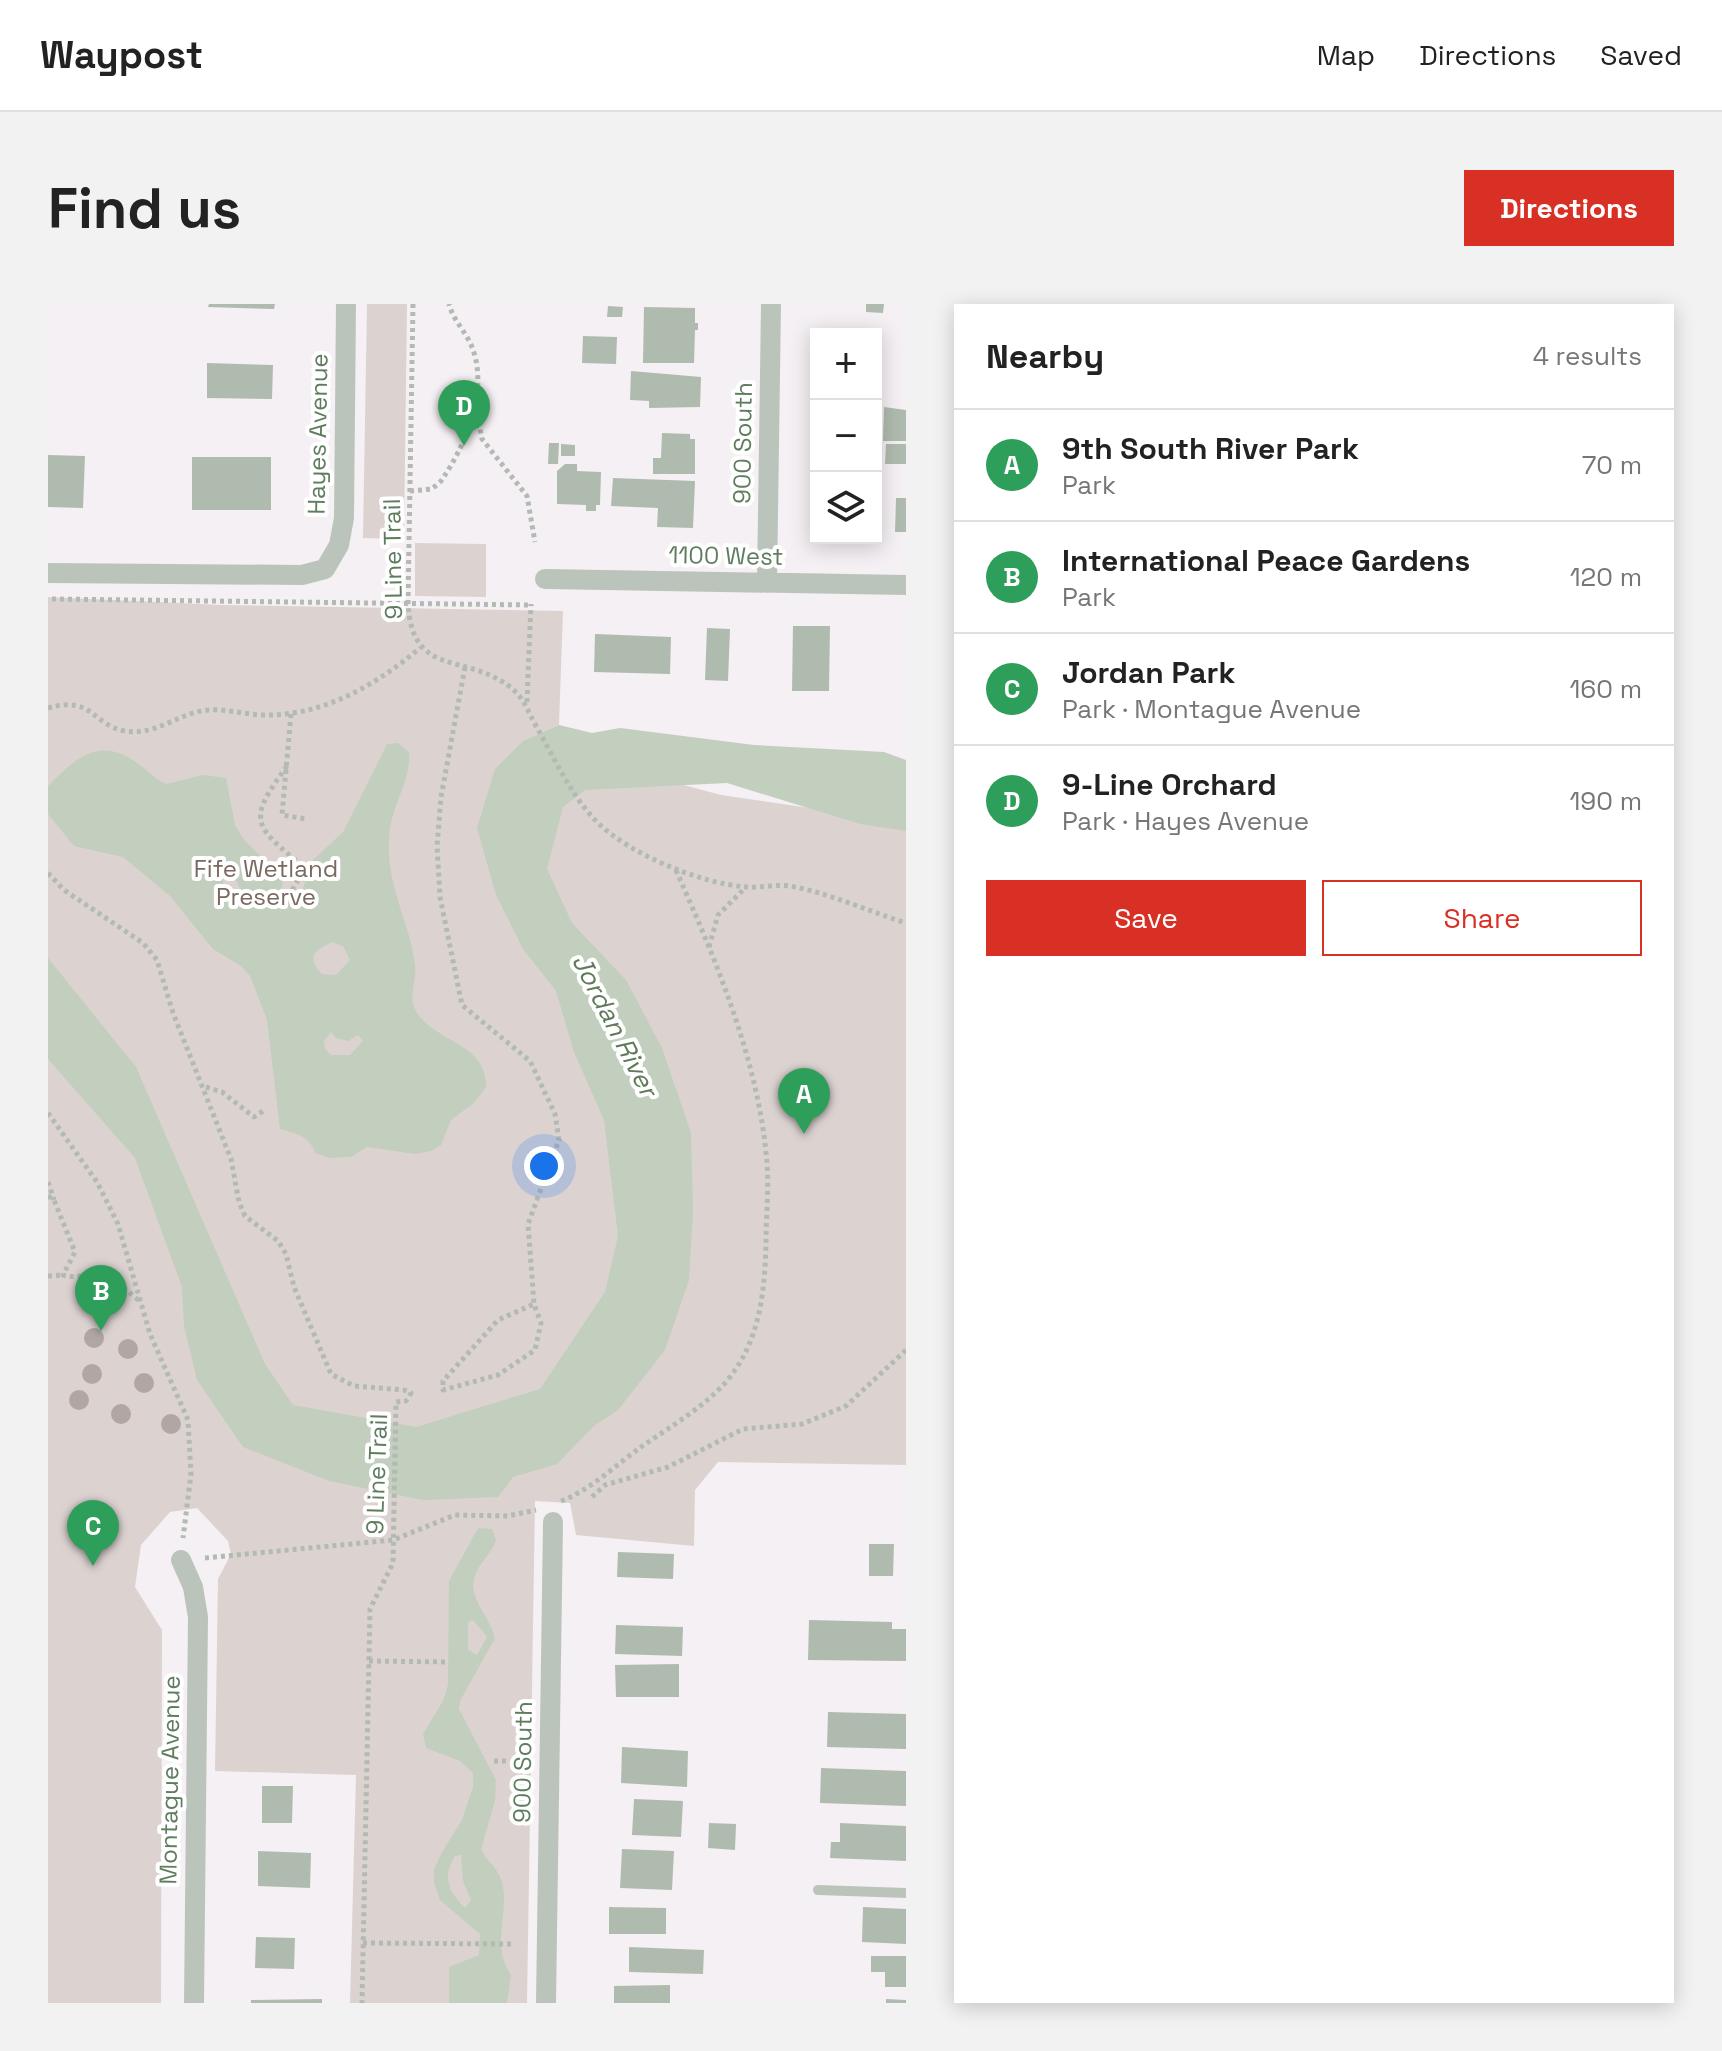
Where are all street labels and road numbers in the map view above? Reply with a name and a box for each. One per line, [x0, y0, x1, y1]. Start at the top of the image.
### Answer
street label: Hayes Avenue [301, 353, 334, 515]
street label: 900 South [726, 382, 759, 504]
street label: 9 Line Trail [376, 498, 409, 620]
street label: 1100 West [668, 539, 784, 572]
street label: 9 Line Trail [359, 1413, 394, 1535]
street label: Montague Avenue [152, 1675, 187, 1885]
street label: 900 South [506, 1701, 539, 1823]

